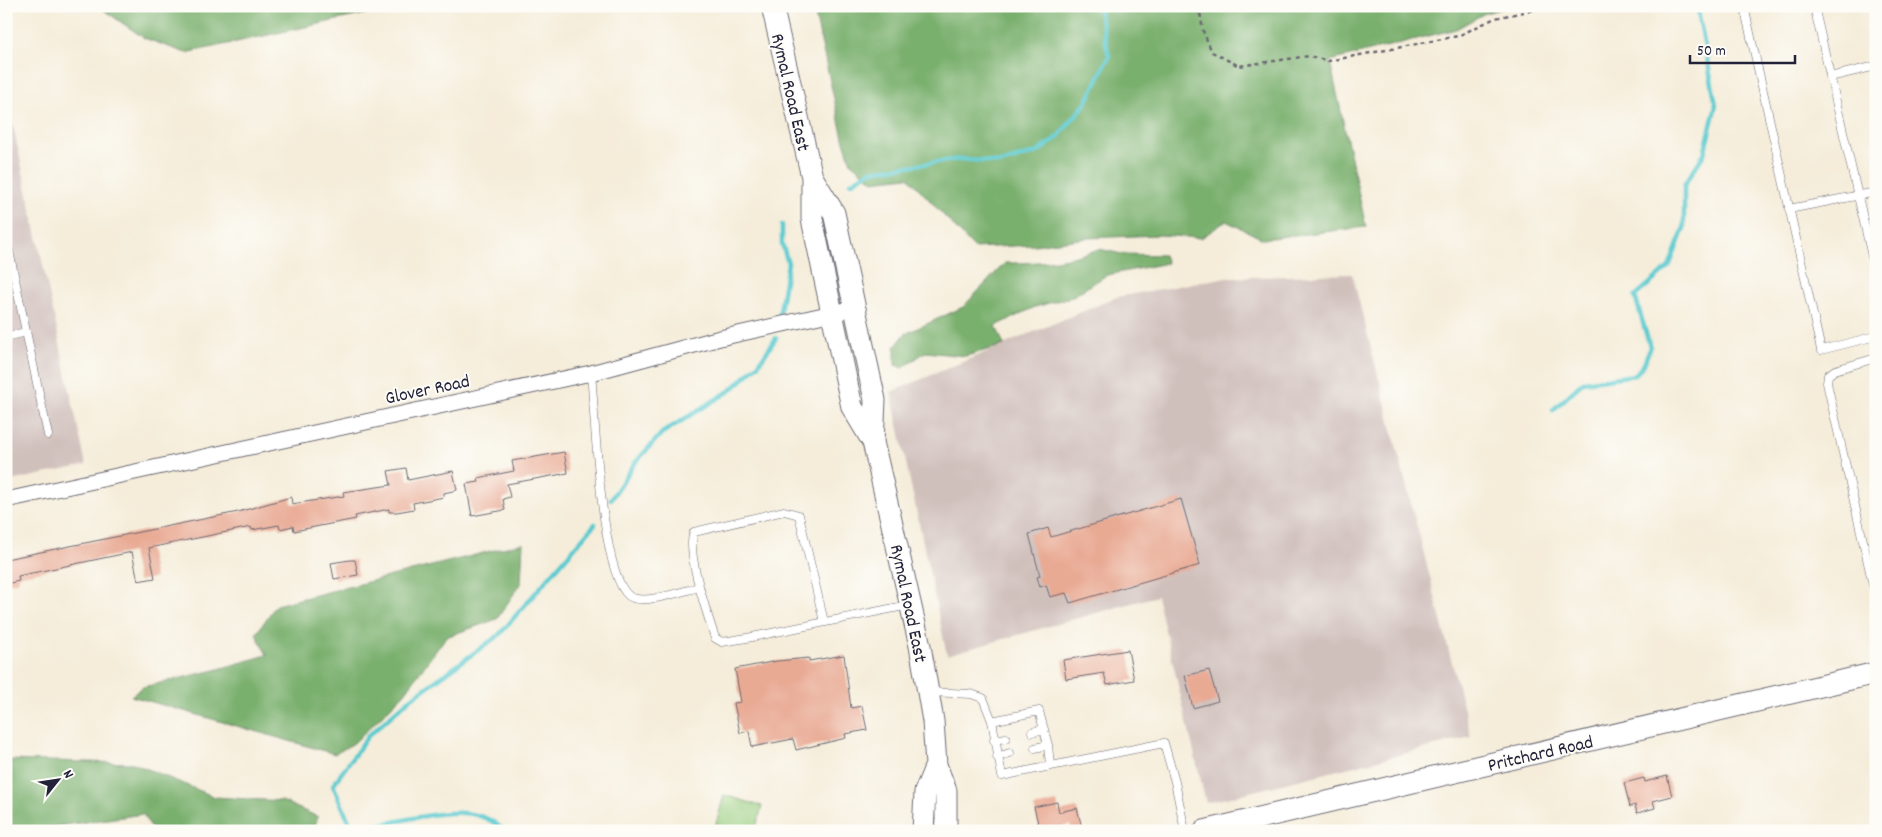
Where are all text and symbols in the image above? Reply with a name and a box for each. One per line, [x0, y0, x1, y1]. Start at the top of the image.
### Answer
street label: Rymal Road East [762, 31, 815, 154]
scale bar [1690, 32, 1794, 64]
text: 50 m [1697, 41, 1726, 63]
street label: Glover Road [383, 369, 472, 414]
street label: Rymal Road East [881, 542, 932, 665]
street label: Pritchard Road [1485, 730, 1596, 781]
north arrow [32, 754, 82, 804]
text: N [57, 767, 78, 783]

